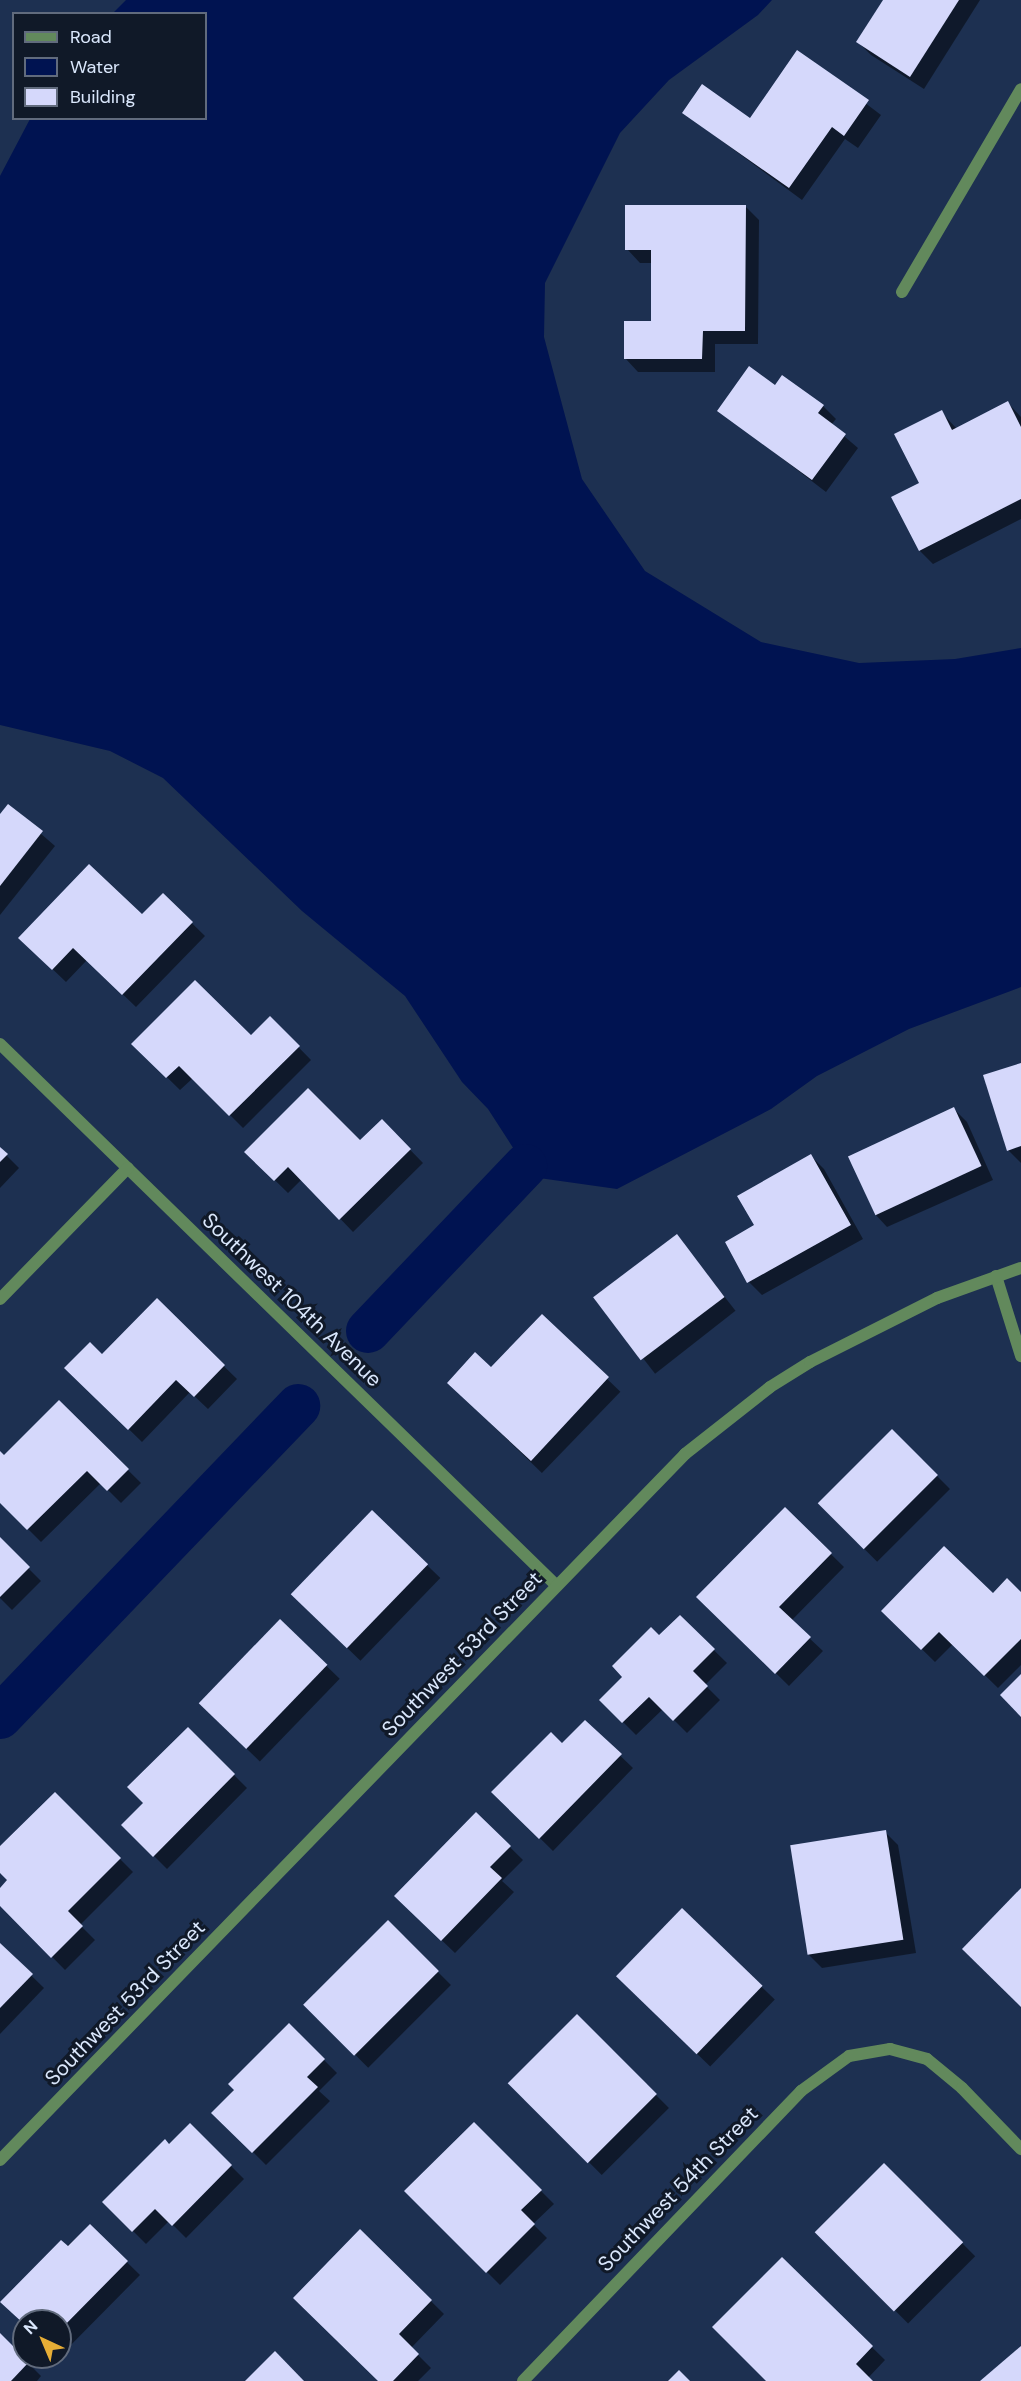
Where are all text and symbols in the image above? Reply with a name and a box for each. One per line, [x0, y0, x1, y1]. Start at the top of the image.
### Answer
legend [12, 12, 207, 120]
text: Road [70, 25, 112, 49]
text: Water [70, 55, 120, 79]
text: Building [70, 85, 135, 109]
street label: Southwest 104th Avenue [197, 1208, 387, 1392]
street label: Southwest 53rd Street [377, 1566, 547, 1742]
street label: Southwest 53rd Street [40, 1915, 210, 2091]
street label: Southwest 54th Street [593, 2101, 763, 2277]
north arrow [12, 2309, 72, 2369]
text: N [19, 2316, 42, 2339]

